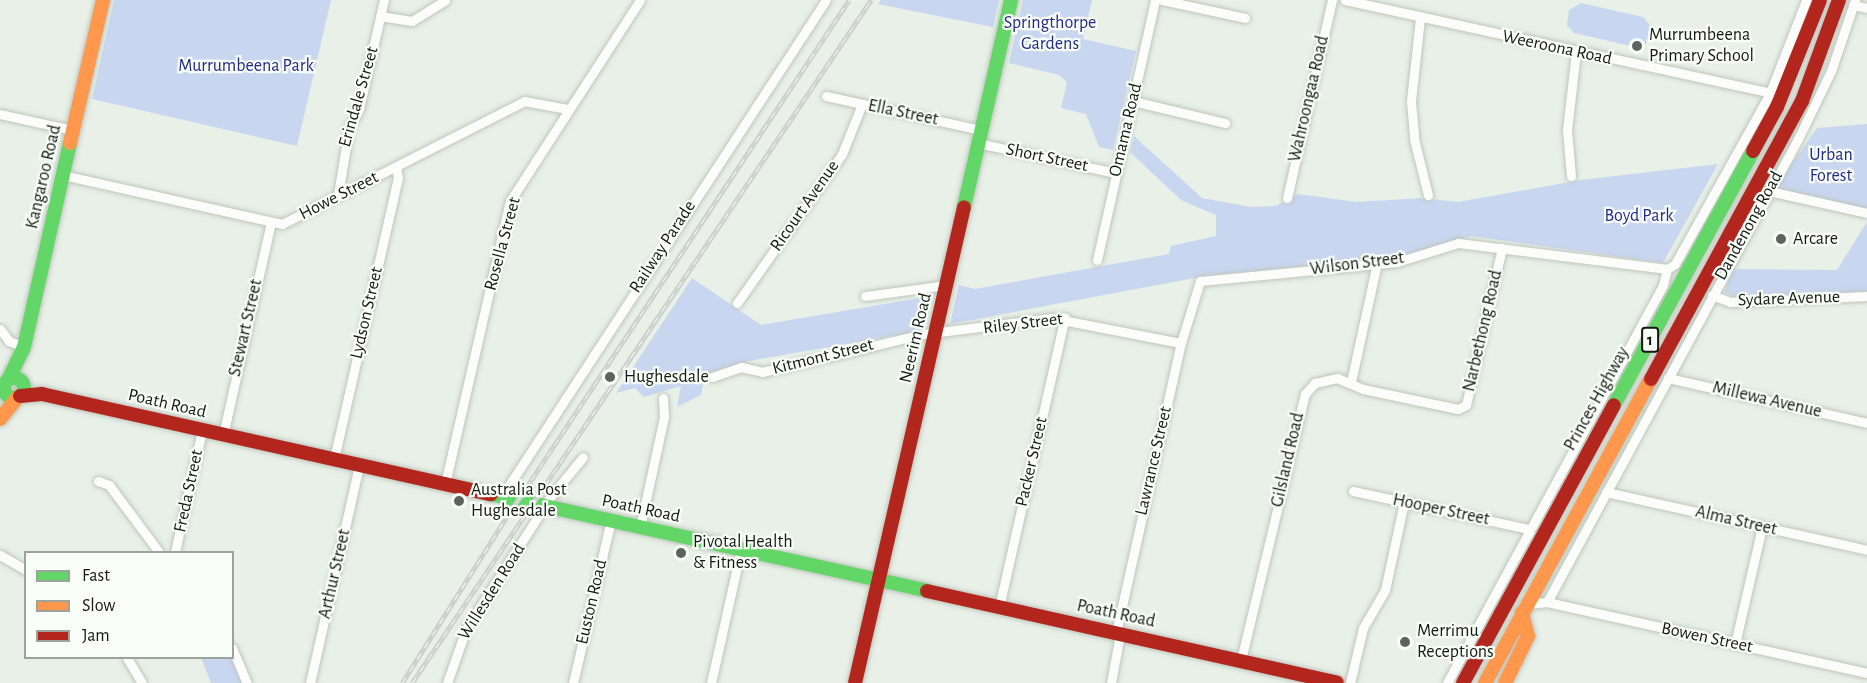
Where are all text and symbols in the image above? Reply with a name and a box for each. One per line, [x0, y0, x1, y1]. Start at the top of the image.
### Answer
park label: Springthorpe Gardens [1004, 13, 1096, 56]
place label: Murrumbeena Primary School [1649, 25, 1754, 68]
street label: Weeroona Road [1500, 26, 1614, 70]
street label: Wahroongaa Road [1284, 34, 1334, 164]
marker: Murrumbeena Primary School [1630, 39, 1644, 53]
street label: Erindale Street [334, 44, 384, 150]
park label: Murrumbeena Park [178, 55, 314, 77]
street label: Omama Road [1105, 81, 1147, 179]
street label: Ella Street [866, 95, 940, 131]
street label: Kangaroo Road [22, 123, 66, 231]
street label: Short Street [1004, 139, 1090, 177]
park label: Urban Forest [1809, 145, 1853, 188]
street label: Ricourt Avenue [766, 156, 844, 256]
street label: Howe Street [296, 167, 382, 225]
street label: Dandenong Road [1710, 168, 1788, 284]
street label: Rosella Street [480, 195, 526, 293]
street label: Railway Parade [625, 197, 701, 297]
park label: Boyd Park [1605, 205, 1673, 227]
place label: Arcare [1793, 228, 1838, 250]
marker: Arcare [1774, 232, 1788, 246]
street label: Wilson Street [1309, 248, 1405, 280]
street label: Lydson Street [346, 265, 388, 361]
street label: Narbethong Road [1459, 268, 1507, 394]
street label: Stewart Street [224, 277, 268, 379]
street label: Sydare Avenue [1737, 286, 1841, 312]
street label: Neerim Road [895, 291, 937, 385]
street label: Riley Street [982, 308, 1064, 340]
road number: 1 [1641, 327, 1659, 353]
street label: Kitmont Street [770, 334, 876, 380]
street label: Princes Highway [1560, 343, 1634, 455]
place label: Hughesdale [624, 366, 709, 388]
marker: Hughesdale [601, 368, 619, 386]
street label: Millewa Avenue [1710, 377, 1824, 423]
street label: Poath Road [126, 385, 208, 423]
street label: Lawrance Street [1131, 404, 1177, 518]
street label: Gilsland Road [1267, 411, 1309, 509]
street label: Packer Street [1011, 415, 1053, 509]
street label: Freda Street [170, 448, 208, 534]
place label: Australia Post Hughesdale [471, 480, 567, 522]
street label: Hooper Street [1391, 489, 1491, 531]
street label: Poath Road [600, 490, 682, 528]
marker: Australia Post Hughesdale [452, 494, 466, 508]
street label: Alma Street [1693, 501, 1779, 541]
street label: Arthur Street [314, 527, 356, 621]
place label: Pivotal Health & Fitness [693, 532, 792, 574]
street label: Willesden Road [454, 540, 530, 644]
marker: Pivotal Health & Fitness [674, 546, 688, 560]
legend [24, 551, 234, 659]
street label: Euston Road [572, 557, 612, 647]
text: Fast [82, 567, 110, 585]
street label: Poath Road [1075, 595, 1157, 633]
text: Slow [82, 597, 115, 615]
street label: Bowen Street [1659, 618, 1755, 658]
place label: Merrimu Receptions [1417, 621, 1494, 664]
text: Jam [82, 627, 110, 645]
marker: Merrimu Receptions [1398, 635, 1412, 649]

